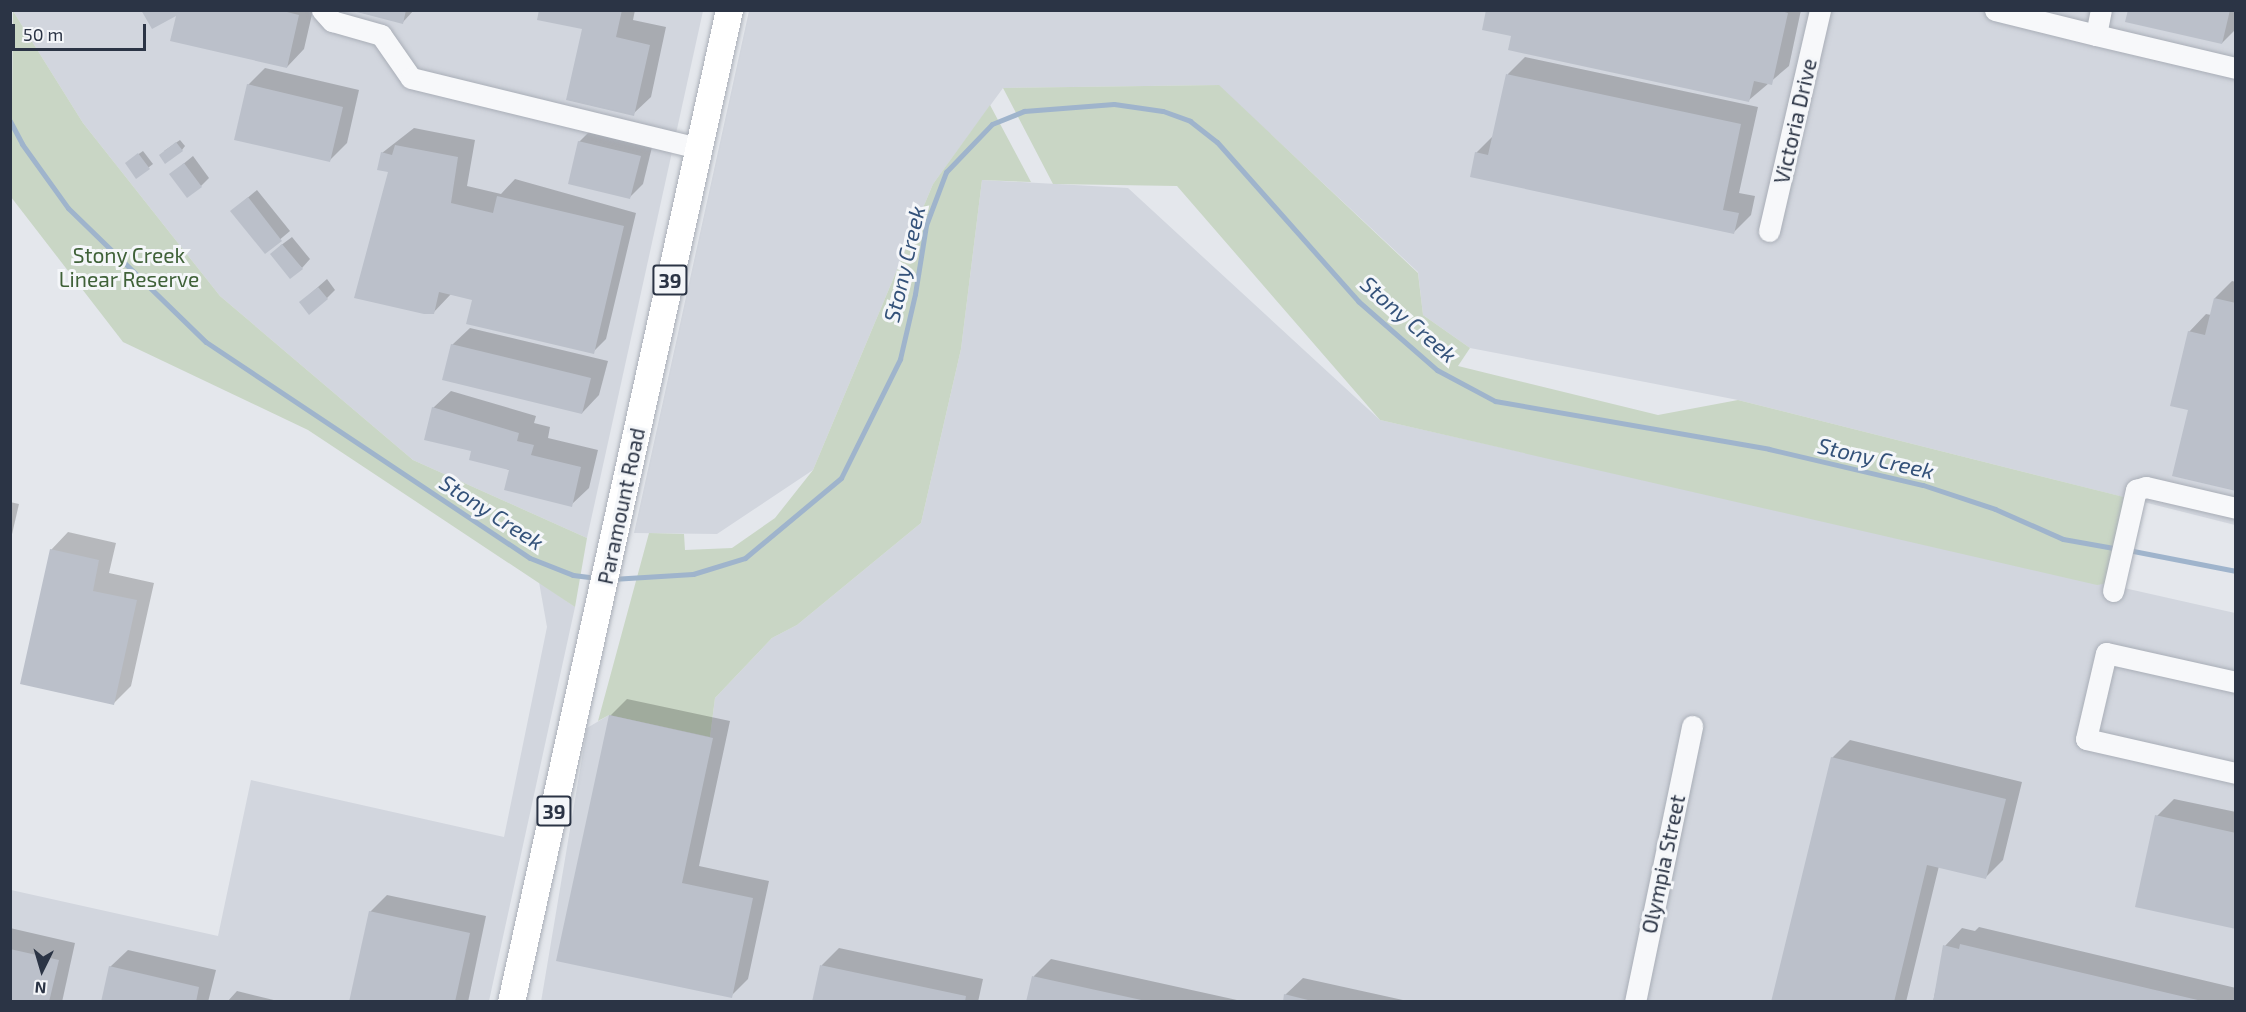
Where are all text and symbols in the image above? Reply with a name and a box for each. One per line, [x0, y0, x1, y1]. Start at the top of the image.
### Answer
scale bar [15, 12, 148, 50]
text: 50 m [23, 23, 63, 45]
street label: Victoria Drive [1768, 56, 1822, 186]
water label: Stony Creek [878, 203, 930, 325]
park label: Stony Creek Linear Reserve [59, 242, 199, 292]
road number: 39 [652, 263, 688, 297]
water label: Stony Creek [1356, 270, 1462, 368]
street label: Paramount Road [592, 425, 650, 587]
water label: Stony Creek [1815, 432, 1937, 484]
water label: Stony Creek [435, 469, 549, 555]
street label: Olympia Street [1636, 792, 1690, 936]
road number: 39 [536, 794, 572, 828]
north arrow [12, 940, 72, 1000]
text: N [34, 978, 47, 998]

